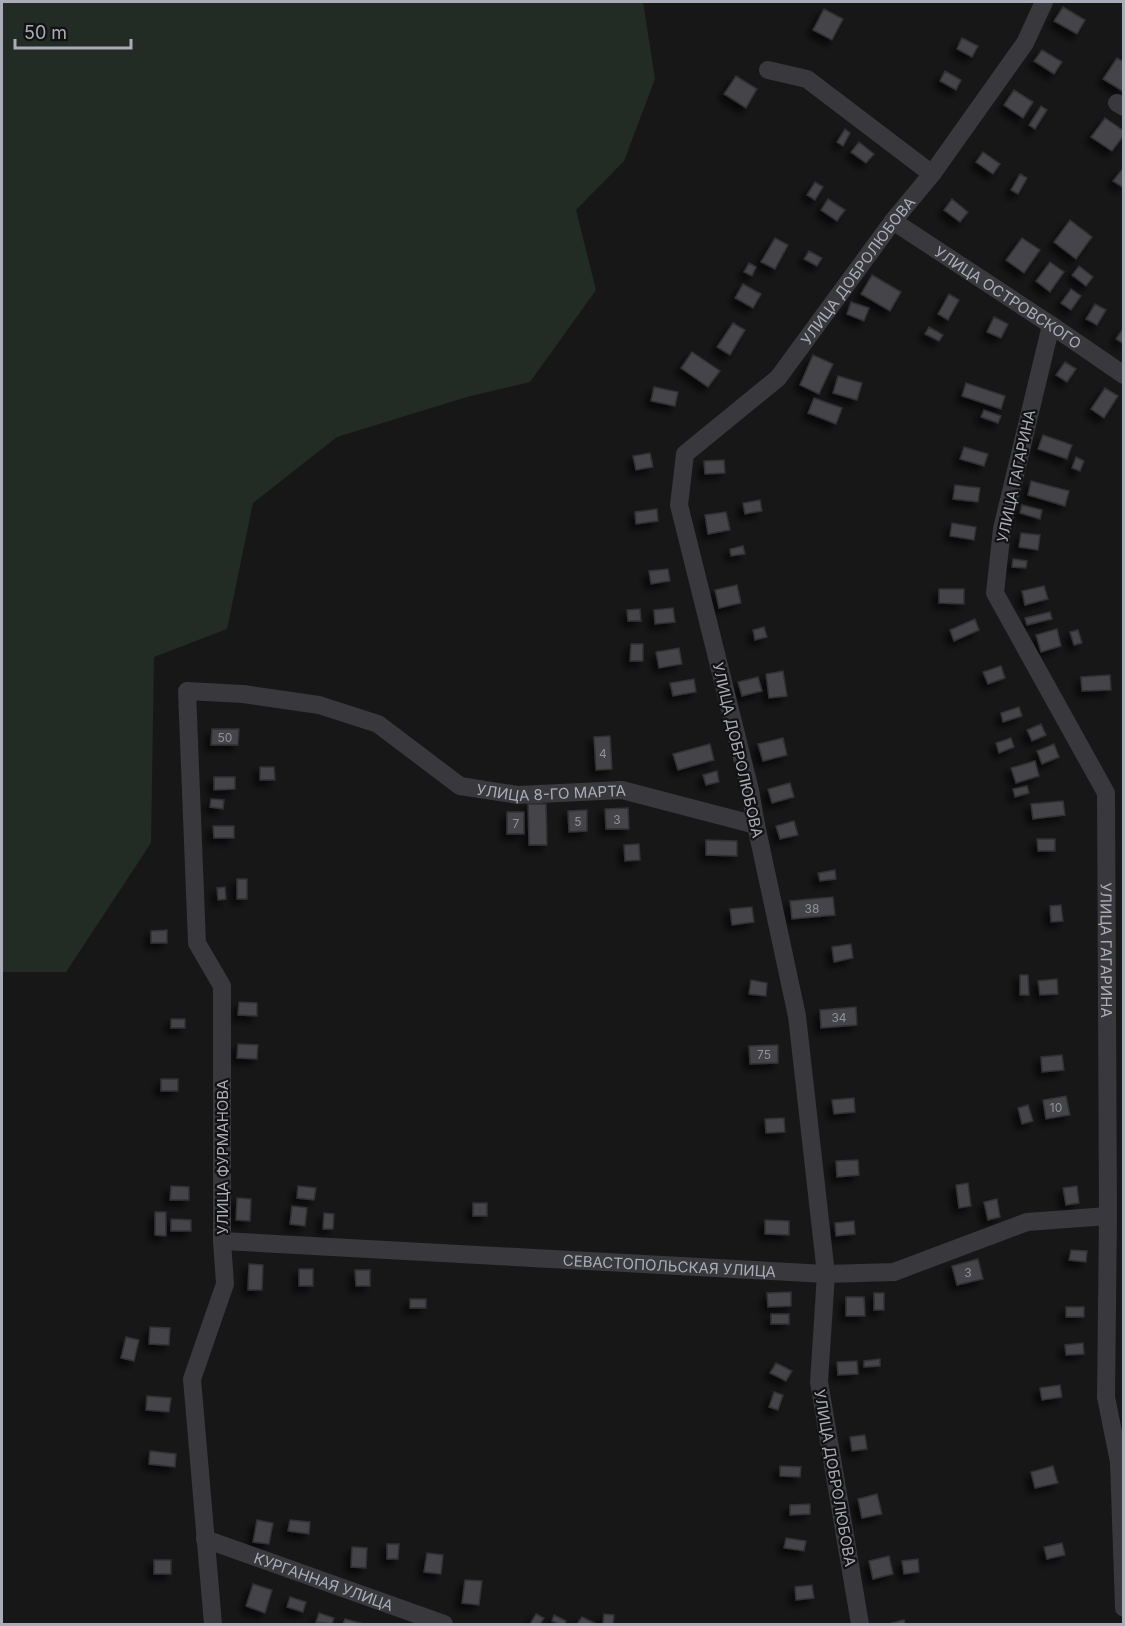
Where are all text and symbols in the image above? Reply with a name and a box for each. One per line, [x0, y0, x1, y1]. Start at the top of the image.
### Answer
scale bar [15, 12, 130, 50]
text: 50 m [24, 22, 67, 43]
street label: УЛИЦА ДОБРОЛЮБОВА [796, 193, 919, 348]
street label: УЛИЦА ОСТРОВСКОГО [931, 242, 1085, 353]
street label: УЛИЦА ГАГАРИНА [993, 408, 1039, 544]
street label: УЛИЦА ДОБРОЛЮБОВА [709, 660, 767, 840]
house number: 50 [218, 730, 232, 745]
house number: 4 [599, 746, 607, 761]
street label: УЛИЦА 8-ГО МАРТА [475, 779, 626, 805]
house number: 3 [613, 812, 621, 827]
house number: 5 [574, 814, 582, 829]
house number: 7 [513, 816, 520, 831]
street label: УЛИЦА ГАГАРИНА [1097, 882, 1117, 1018]
house number: 38 [805, 901, 819, 916]
house number: 34 [831, 1010, 847, 1025]
house number: 75 [757, 1047, 771, 1062]
street label: УЛИЦА ФУРМАНОВА [213, 1080, 232, 1234]
house number: 10 [1050, 1100, 1062, 1115]
street label: СЕВАСТОПОЛЬСКАЯ УЛИЦА [562, 1250, 776, 1281]
house number: 3 [964, 1265, 972, 1280]
street label: УЛИЦА ДОБРОЛЮБОВА [810, 1388, 860, 1568]
street label: КУРГАННАЯ УЛИЦА [251, 1548, 396, 1615]

